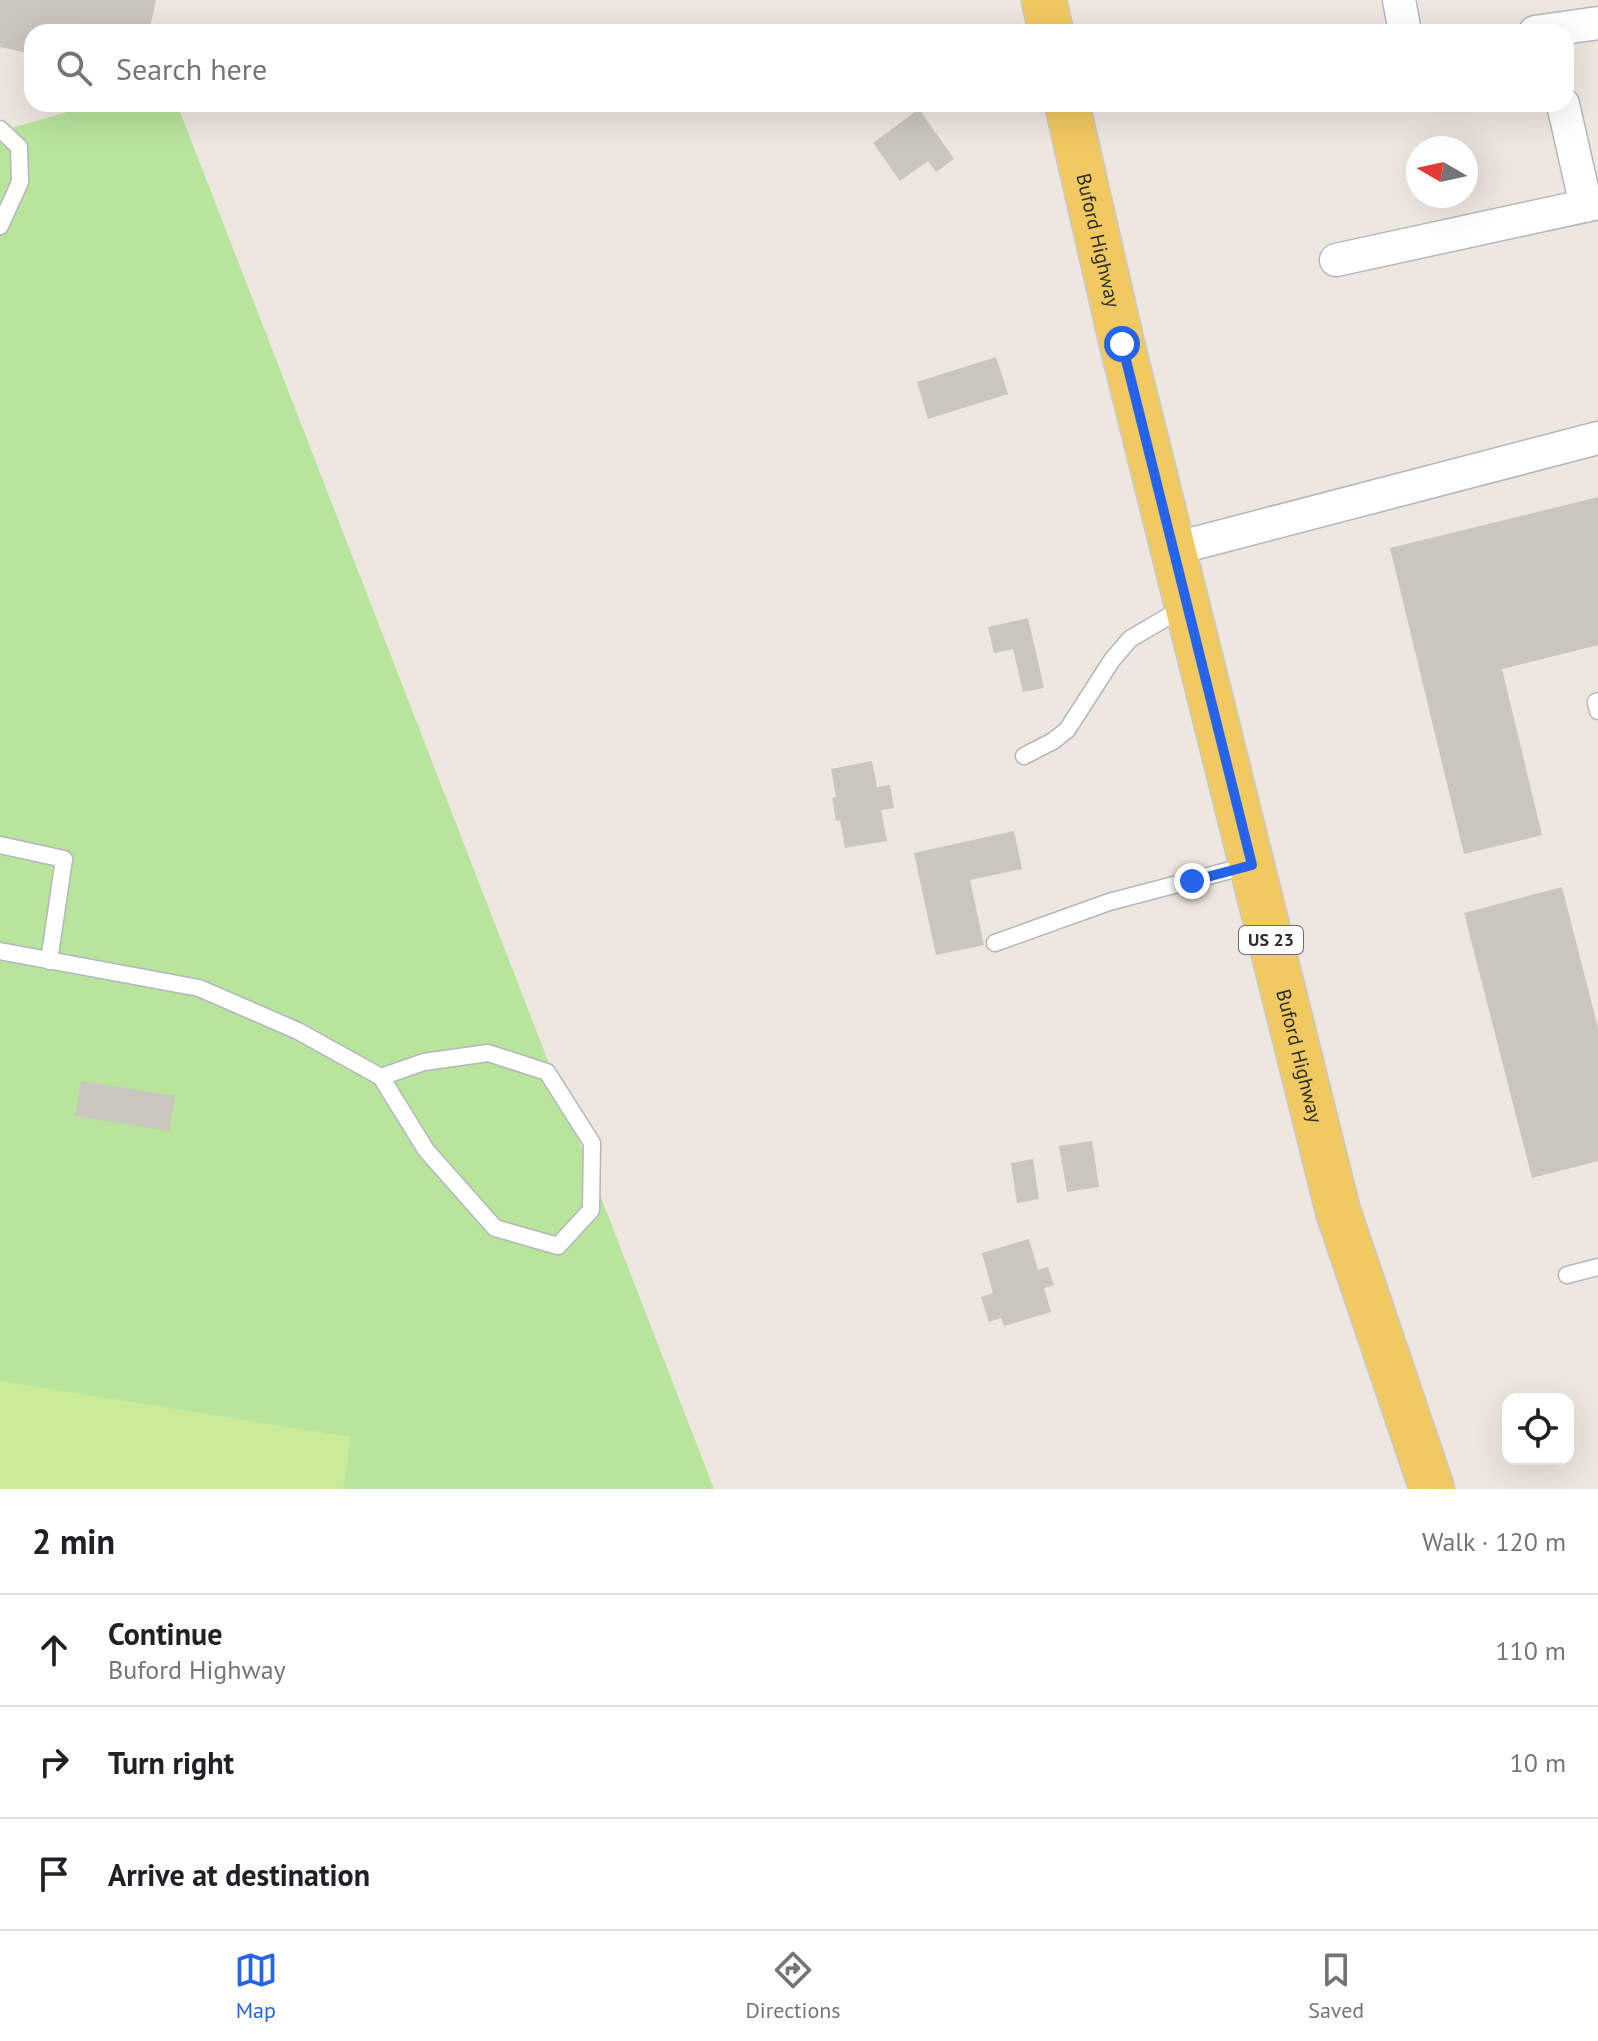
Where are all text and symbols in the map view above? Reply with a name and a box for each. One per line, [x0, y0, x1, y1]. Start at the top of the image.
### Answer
search box [24, 24, 1574, 112]
icon: search [52, 46, 96, 90]
text: Search here [116, 49, 267, 88]
north arrow [1406, 136, 1478, 208]
street label: Buford Highway [1070, 171, 1126, 311]
route start [1104, 326, 1140, 362]
route end [1174, 863, 1210, 899]
road number: US 23 [1239, 926, 1303, 954]
street label: Buford Highway [1270, 987, 1329, 1126]
map controls [1502, 1393, 1574, 1465]
button: locate [1502, 1393, 1574, 1465]
text: 2 min [32, 1519, 115, 1563]
text: Walk · 120 m [1422, 1525, 1566, 1558]
text: Continue [108, 1614, 222, 1653]
icon: ahead [32, 1628, 76, 1672]
text: 110 m [1495, 1634, 1566, 1667]
text: Buford Highway [108, 1653, 286, 1686]
icon: right [32, 1740, 76, 1784]
text: Turn right [108, 1743, 234, 1782]
text: 10 m [1510, 1746, 1566, 1779]
icon: arrive [32, 1852, 76, 1896]
text: Arrive at destination [108, 1855, 370, 1894]
tab: Map [234, 1948, 278, 2024]
tab: Directions [745, 1948, 841, 2024]
tab: Saved [1308, 1948, 1364, 2024]

